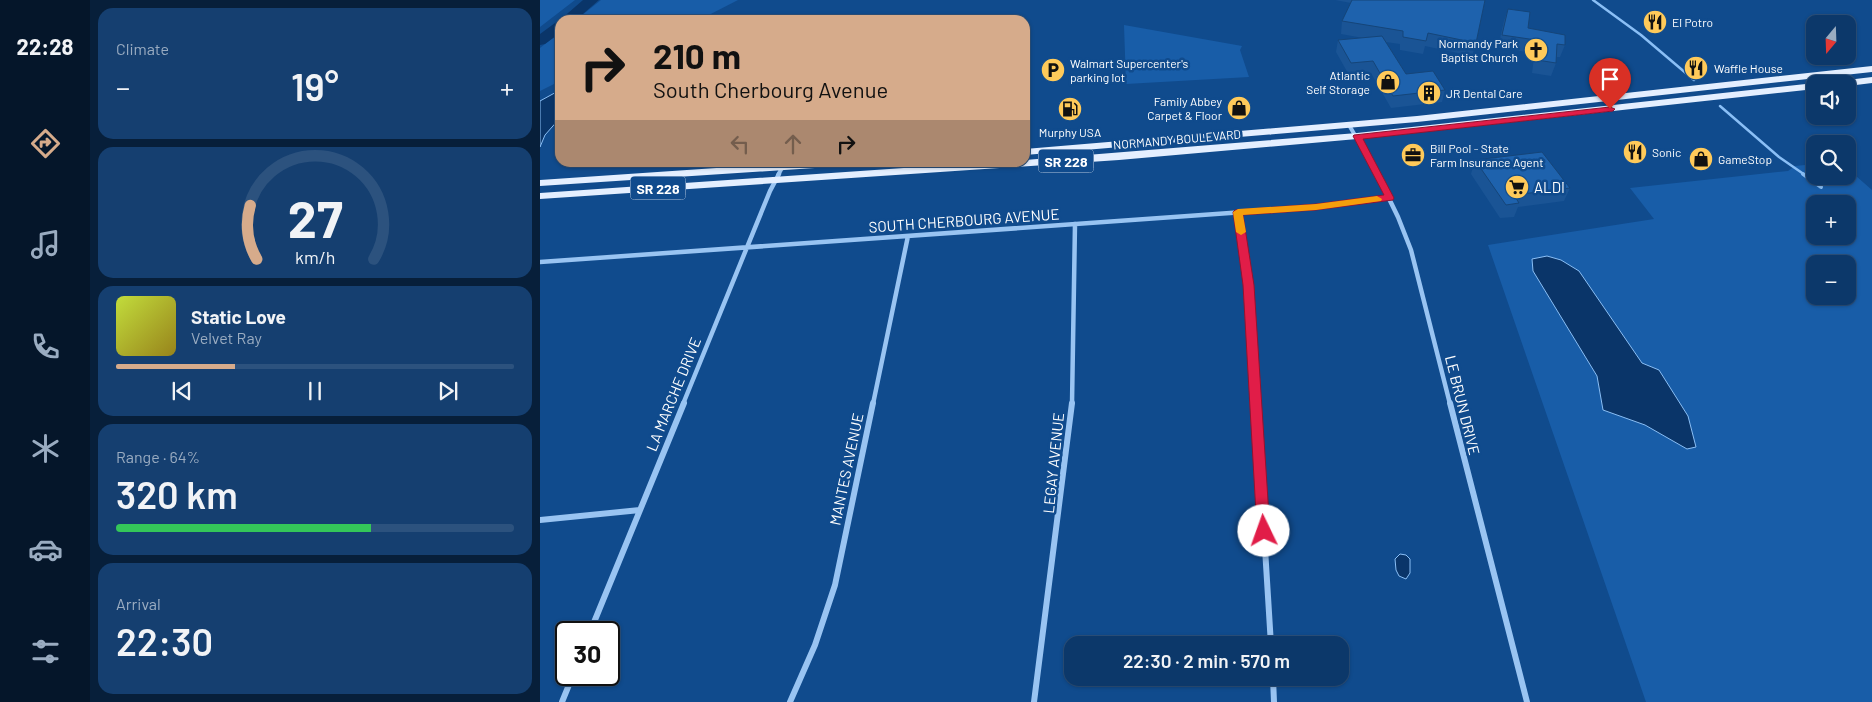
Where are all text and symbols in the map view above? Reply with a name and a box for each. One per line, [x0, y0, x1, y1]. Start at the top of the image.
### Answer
restaurant icon: El Potro [1642, 9, 1668, 35]
place label: El Potro [1672, 15, 1713, 29]
north arrow [1806, 15, 1856, 65]
map controls [1806, 15, 1856, 305]
text: 22:28 [17, 33, 73, 59]
text: 210 m [653, 34, 741, 76]
icon: right [570, 35, 635, 100]
place label: Normandy Park Baptist Church [1438, 36, 1518, 64]
church icon: Normandy Park Baptist Church [1523, 37, 1549, 63]
text: Climate [116, 39, 169, 58]
restaurant icon: Waffle House [1683, 55, 1709, 81]
place label: Walmart Supercenter's parking lot [1070, 56, 1189, 84]
parking icon: Walmart Supercenter's parking lot [1040, 57, 1066, 83]
pin [1589, 58, 1631, 109]
place label: Waffle House [1714, 61, 1783, 75]
text: 19° [291, 63, 339, 109]
icon: arrive [1596, 65, 1624, 93]
place label: Atlantic Self Storage [1306, 68, 1370, 96]
shop icon: Atlantic Self Storage [1375, 69, 1401, 95]
text: − [116, 70, 130, 104]
text: + [500, 70, 514, 104]
button: sound [1806, 75, 1856, 125]
text: South Cherbourg Avenue [653, 76, 888, 102]
building icon: JR Dental Care [1416, 80, 1442, 106]
place label: JR Dental Care [1446, 86, 1523, 100]
place label: Family Abbey Carpet & Floor [1147, 94, 1223, 122]
shop icon: Family Abbey Carpet & Floor [1226, 95, 1252, 121]
fuel station icon: Murphy USA [1057, 96, 1083, 122]
place label: Murphy USA [1039, 125, 1101, 139]
icon: directions [28, 126, 63, 161]
street label: NORMANDY BOULEVARD [1113, 126, 1241, 152]
icon: left [726, 130, 754, 158]
icon: ahead [779, 130, 807, 158]
icon: right [832, 130, 860, 158]
button: search [1806, 135, 1856, 185]
restaurant icon: Sonic [1622, 139, 1648, 165]
place label: Bill Pool - State Farm Insurance Agent [1430, 141, 1544, 169]
office icon: Bill Pool - State Farm Insurance Agent [1400, 142, 1426, 168]
place label: Sonic [1652, 145, 1681, 159]
shop icon: GameStop [1688, 146, 1714, 172]
road number: SR 228 [1038, 150, 1094, 172]
place label: GameStop [1718, 152, 1772, 166]
supermarket icon: ALDI [1504, 174, 1530, 200]
road number: SR 228 [630, 177, 686, 200]
place label: ALDI [1534, 178, 1565, 196]
text: 27 [288, 186, 343, 248]
button: + [1806, 195, 1856, 245]
street label: SOUTH CHERBOURG AVENUE [868, 204, 1060, 236]
icon: music [28, 227, 63, 262]
text: km/h [295, 246, 335, 268]
button: − [1806, 255, 1856, 305]
text: Static Love [191, 305, 286, 328]
text: Velvet Ray [191, 328, 262, 347]
icon: phone [28, 329, 63, 364]
street label: LA MARCHE DRIVE [642, 334, 704, 454]
street label: LE BRUN DRIVE [1442, 353, 1484, 457]
icon: previous [168, 377, 196, 405]
icon: pause [301, 377, 329, 405]
icon: next [434, 377, 462, 405]
street label: MANTES AVENUE [825, 411, 867, 527]
street label: LEGAY AVENUE [1039, 412, 1067, 514]
icon: climate [28, 431, 63, 466]
text: Range · 64% [116, 447, 200, 466]
text: 320 km [116, 471, 238, 517]
position arrow [1237, 504, 1289, 556]
icon: car [28, 532, 63, 567]
text: Arrival [116, 594, 161, 613]
text: 22:30 [116, 618, 213, 664]
speed limit sign: 30 [555, 621, 620, 686]
icon: filters [28, 634, 63, 669]
text: 22:30 · 2 min · 570 m [1123, 649, 1290, 672]

